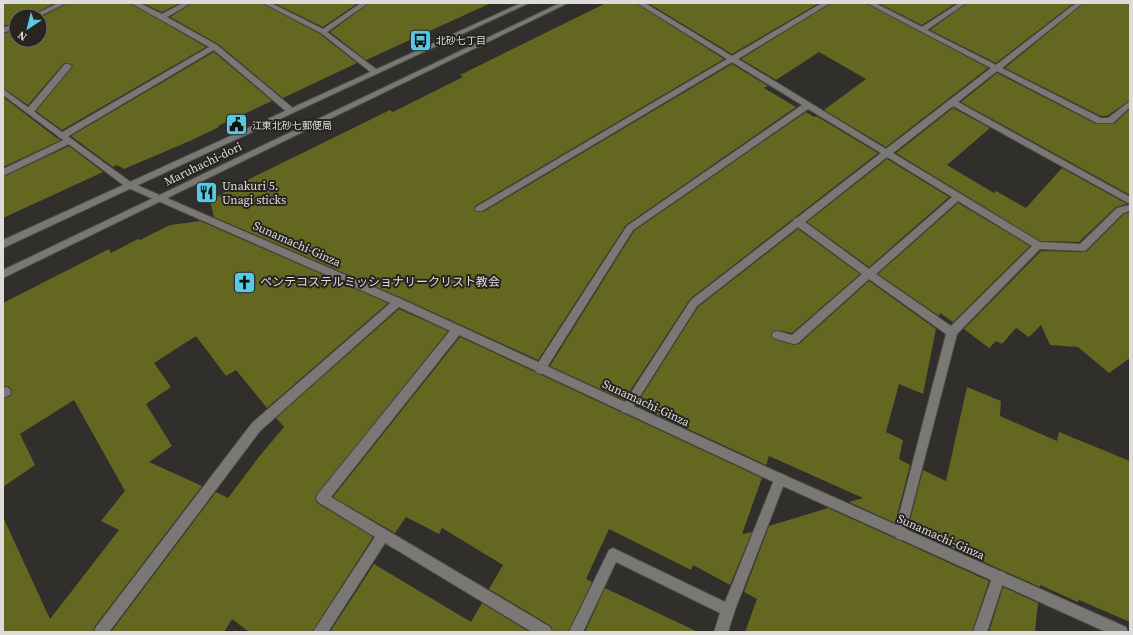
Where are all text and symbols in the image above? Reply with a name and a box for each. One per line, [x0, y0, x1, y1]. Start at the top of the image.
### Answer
north arrow [8, 8, 48, 48]
text: N [15, 27, 30, 44]
bus stop icon: 北砂七丁目 [408, 27, 434, 53]
place label: 北砂七丁目 [436, 34, 486, 47]
public building icon: 江東北砂七郵便局 [224, 112, 250, 138]
place label: 江東北砂七郵便局 [252, 119, 332, 132]
street label: Maruhachi-dori [162, 138, 245, 190]
place label: Unakuri 5. Unagi sticks [222, 178, 286, 208]
restaurant icon: Unakuri 5. Unagi sticks [193, 180, 219, 206]
street label: Sunamachi-Ginza [251, 218, 344, 271]
church icon: ペンテコステルミッショナリークリスト教会 [232, 269, 258, 295]
place label: ペンテコステルミッショナリークリスト教会 [260, 274, 500, 290]
street label: Sunamachi-Ginza [600, 376, 693, 431]
street label: Sunamachi-Ginza [895, 511, 988, 564]

